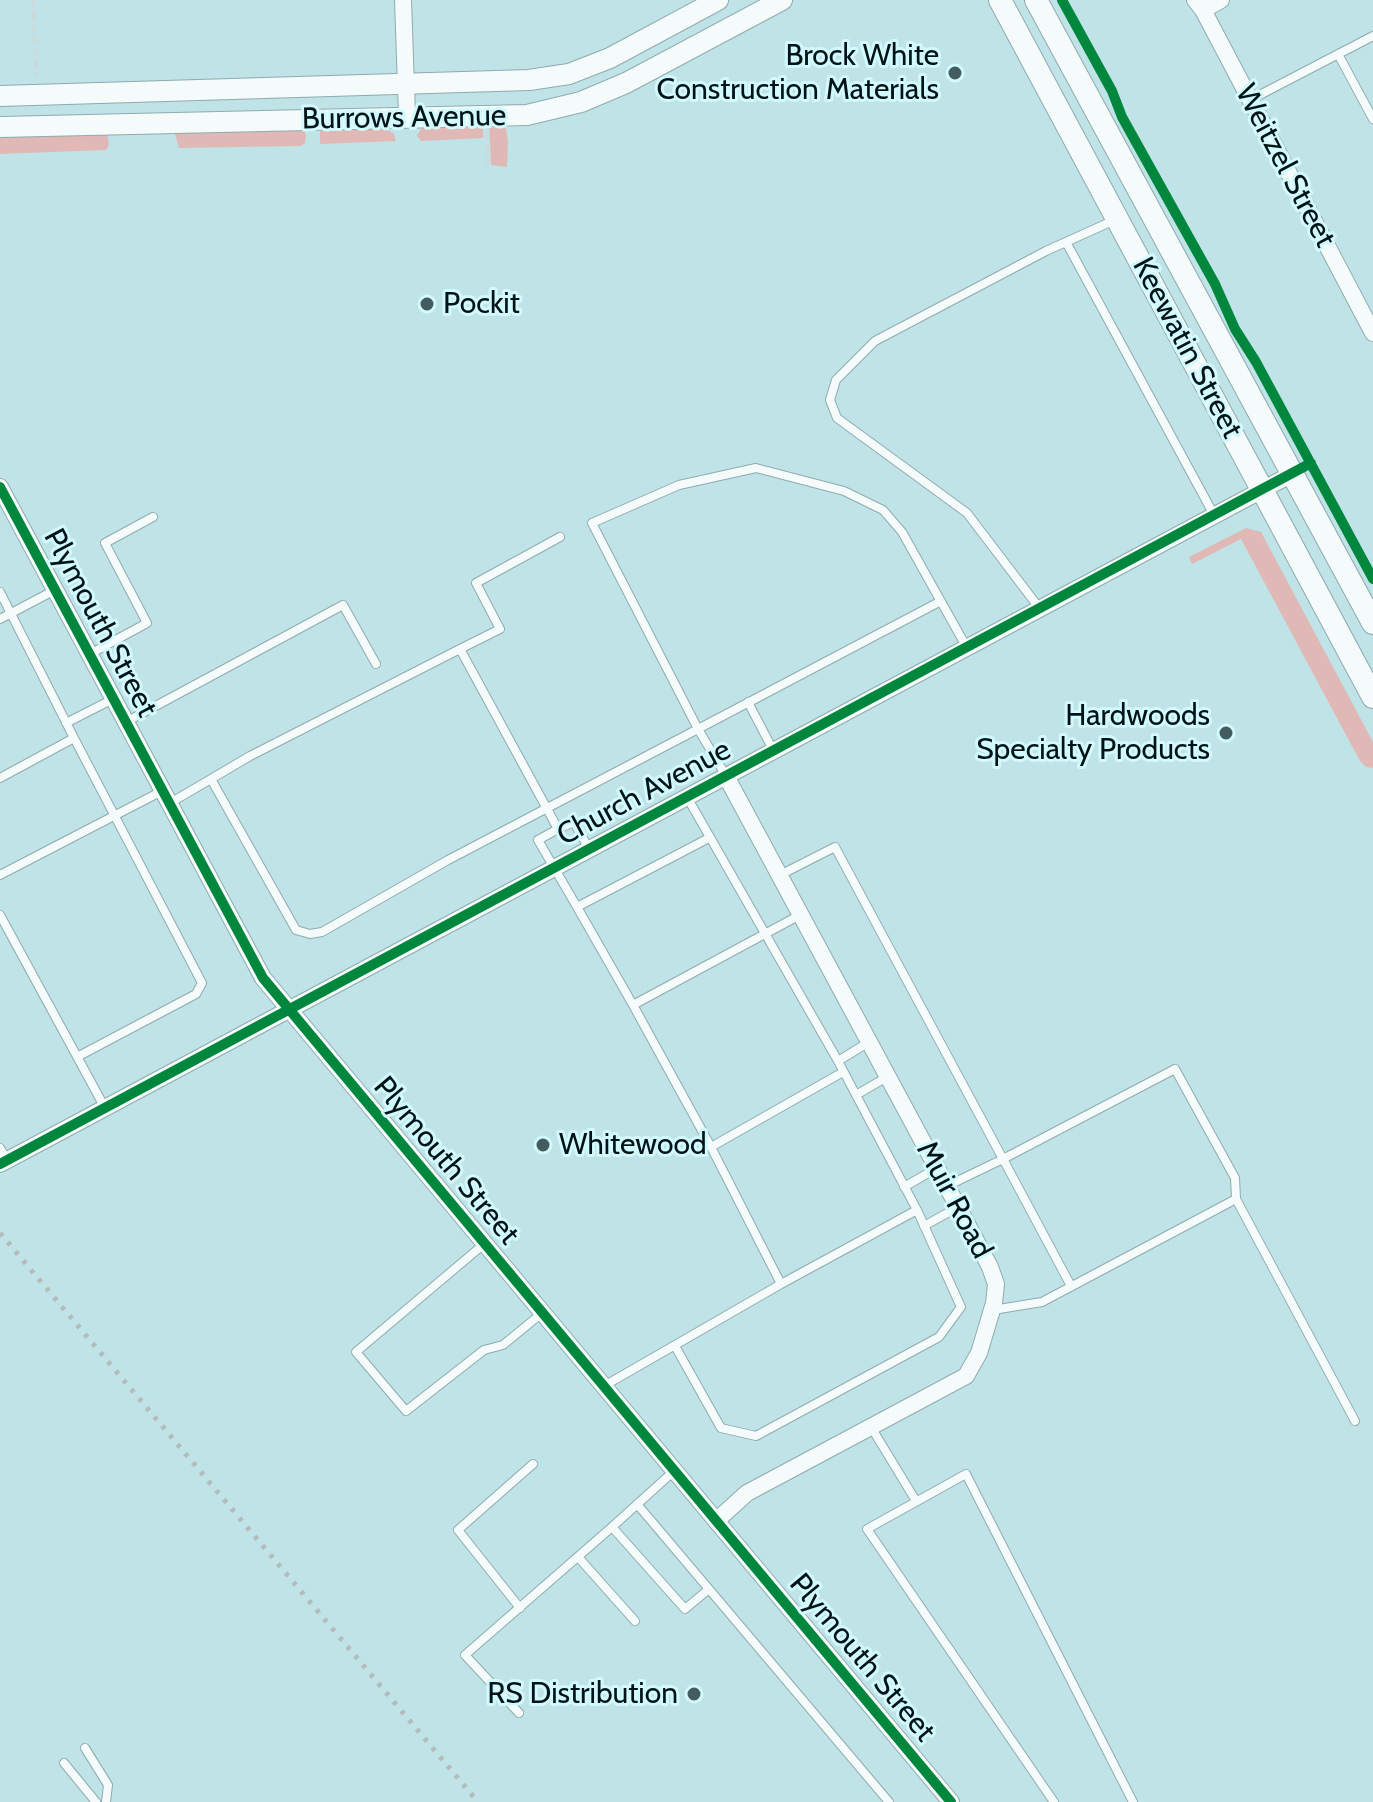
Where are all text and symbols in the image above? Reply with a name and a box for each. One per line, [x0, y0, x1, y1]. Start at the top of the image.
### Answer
place label: Brock White Construction Materials [656, 38, 939, 108]
marker: Brock White Construction Materials [946, 64, 964, 82]
street label: Weitzel Street [1227, 78, 1343, 254]
street label: Burrows Avenue [301, 98, 507, 138]
street label: Keewatin Street [1124, 251, 1250, 445]
place label: Pockit [443, 286, 520, 322]
marker: Pockit [418, 295, 436, 313]
street label: Plymouth Street [35, 523, 165, 723]
place label: Hardwoods Specialty Products [976, 698, 1210, 768]
marker: Hardwoods Specialty Products [1217, 724, 1235, 742]
street label: Church Avenue [551, 732, 737, 854]
street label: Plymouth Street [365, 1070, 527, 1252]
place label: Whitewood [559, 1127, 707, 1163]
street label: Muir Road [908, 1135, 1000, 1265]
marker: Whitewood [534, 1136, 552, 1154]
street label: Plymouth Street [781, 1567, 943, 1749]
place label: RS Distribution [487, 1676, 678, 1712]
marker: RS Distribution [685, 1685, 703, 1703]

